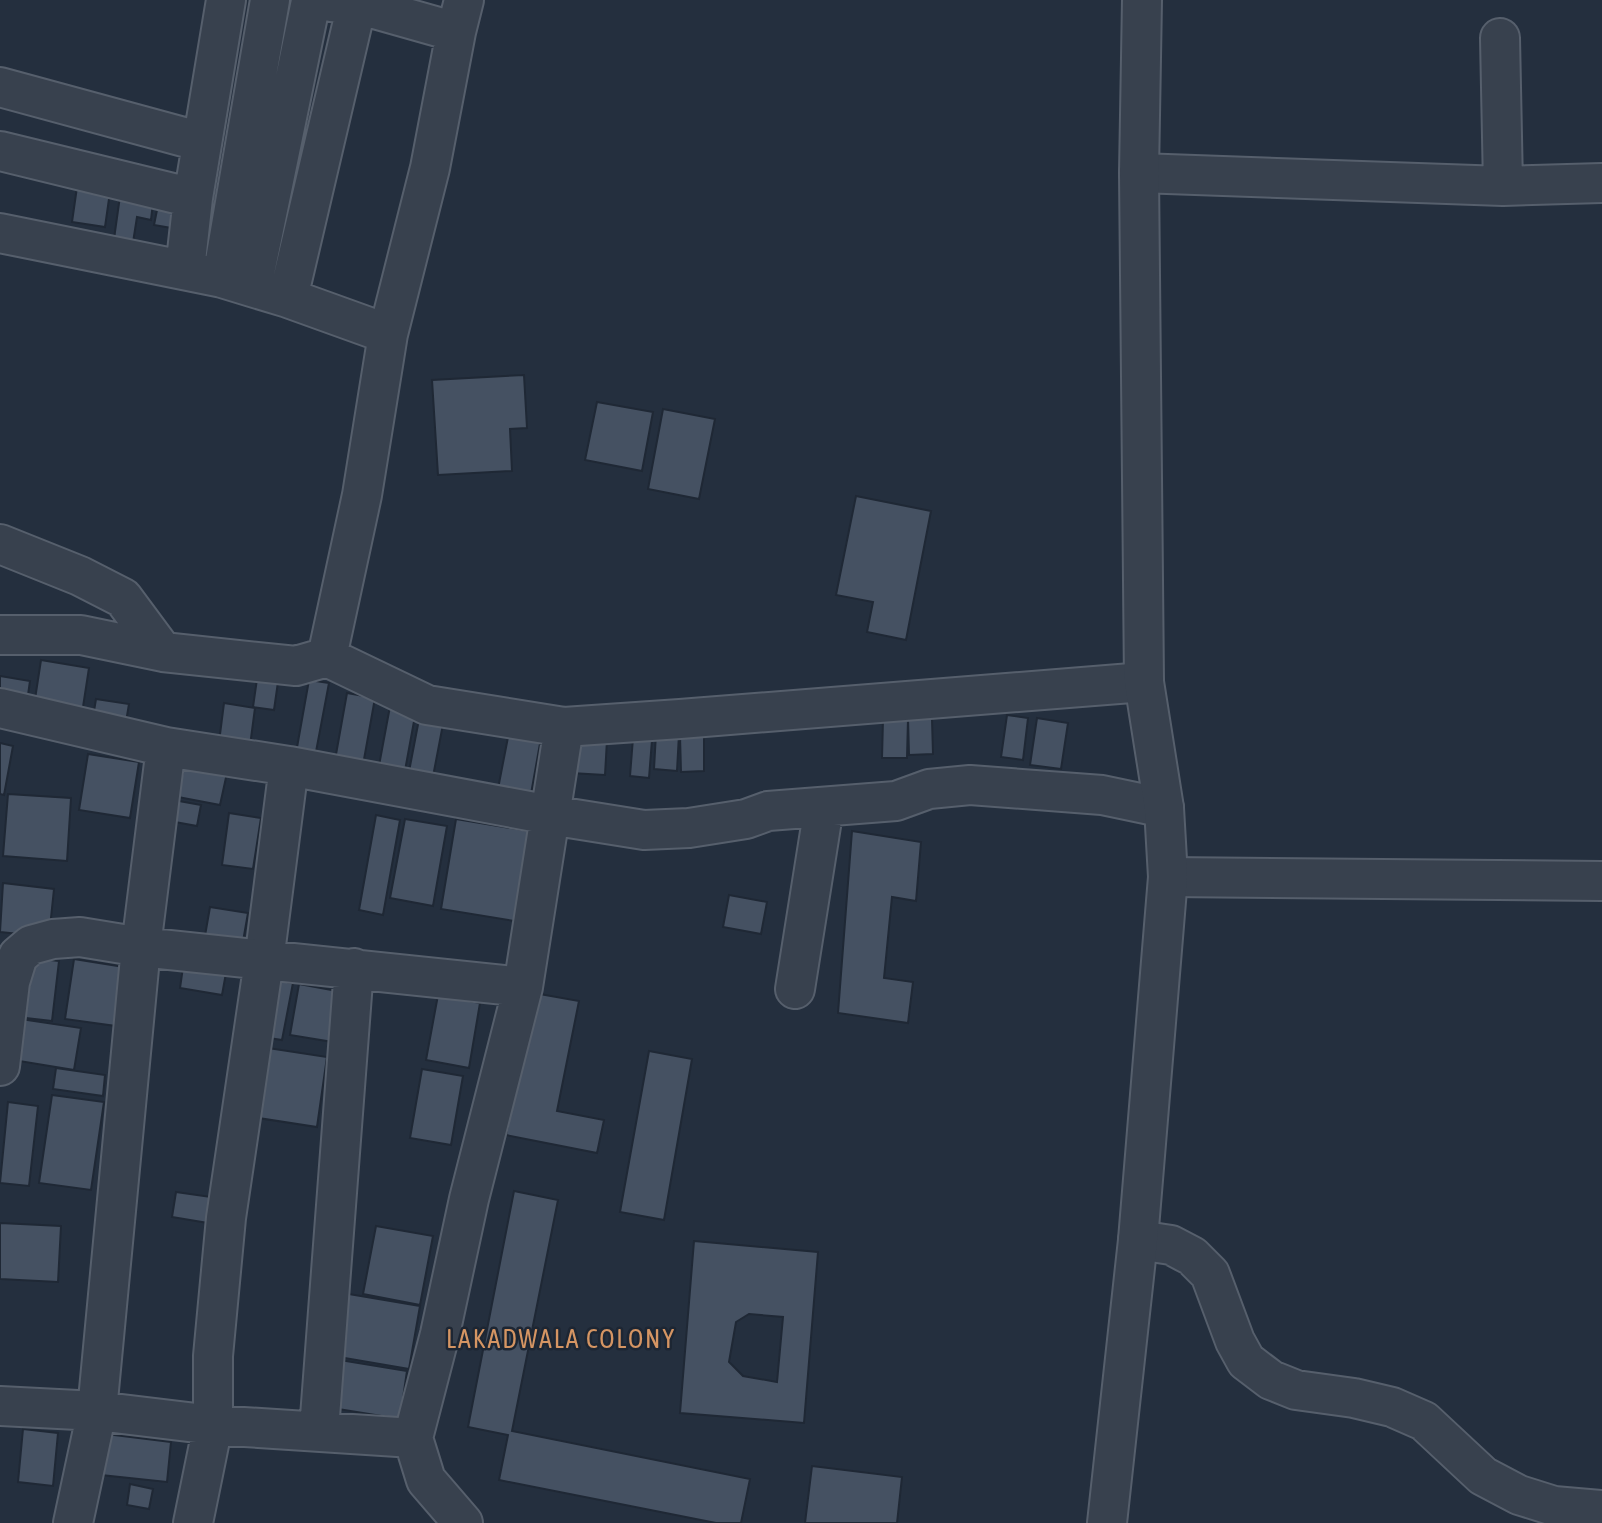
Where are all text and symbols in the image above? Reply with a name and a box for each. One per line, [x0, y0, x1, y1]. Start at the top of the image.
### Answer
district label: LAKADWALA COLONY [446, 1324, 676, 1354]

